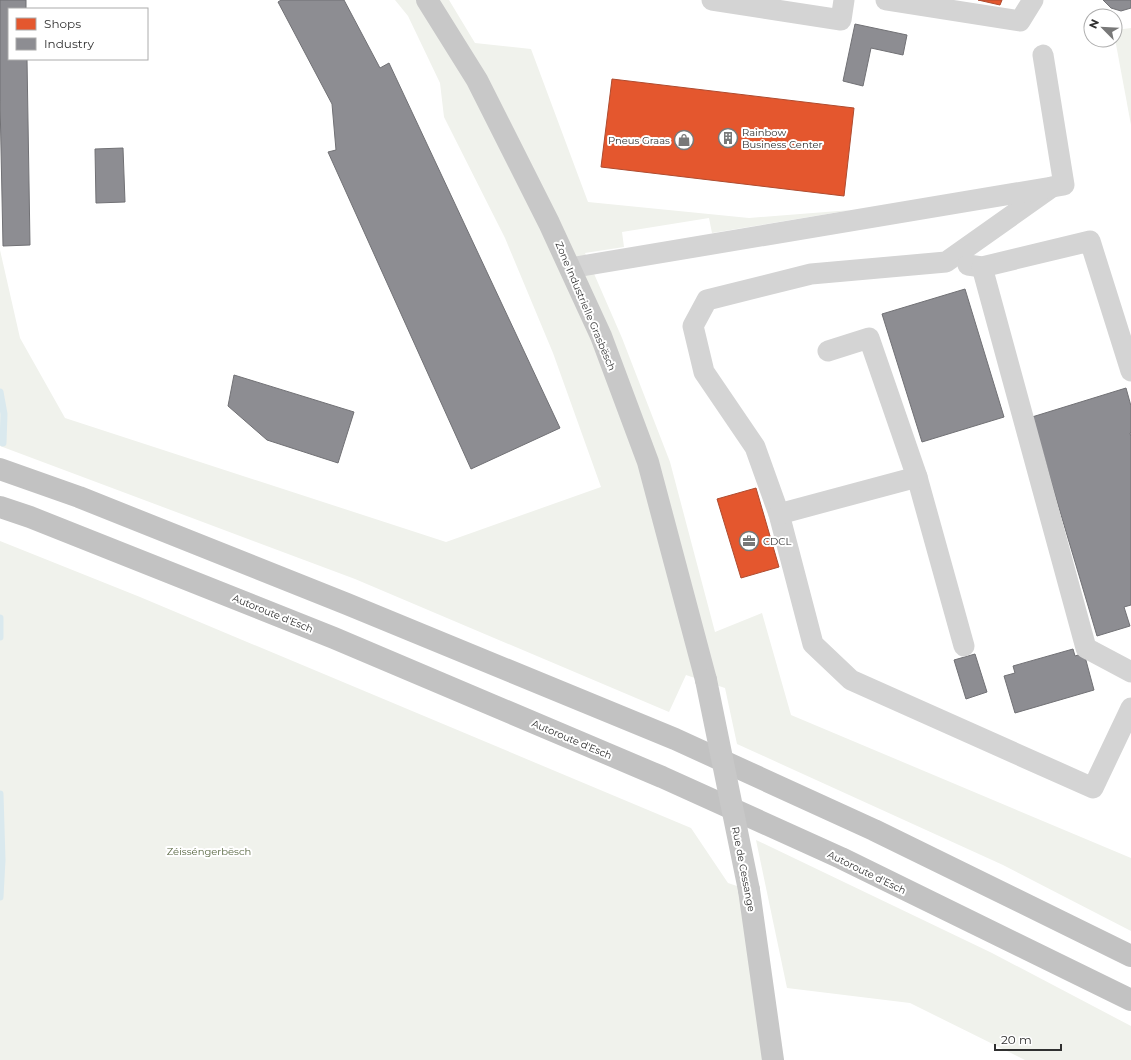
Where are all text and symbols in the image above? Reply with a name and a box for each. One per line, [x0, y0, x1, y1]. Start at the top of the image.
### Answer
legend [8, 8, 148, 60]
north arrow [1083, 8, 1123, 48]
text: Shops [44, 16, 81, 31]
text: N [1086, 17, 1102, 31]
text: Industry [44, 36, 94, 51]
place label: Rainbow Business Center [742, 126, 823, 151]
building icon: Rainbow Business Center [717, 127, 739, 149]
shop icon: Pneus Graas [673, 129, 695, 151]
place label: Pneus Graas [608, 134, 670, 147]
street label: Zone Industrielle Grasbësch [552, 240, 619, 373]
office icon: CDCL [738, 530, 760, 552]
place label: CDCL [763, 535, 791, 548]
street label: Autoroute d'Esch [231, 591, 315, 636]
street label: Autoroute d'Esch [530, 717, 614, 762]
street label: Rue de Cessange [729, 826, 758, 913]
park label: Zéisséngerbësch [167, 845, 251, 858]
street label: Autoroute d'Esch [825, 848, 908, 897]
scale bar [995, 1026, 1061, 1052]
text: 20 m [1001, 1032, 1032, 1047]

